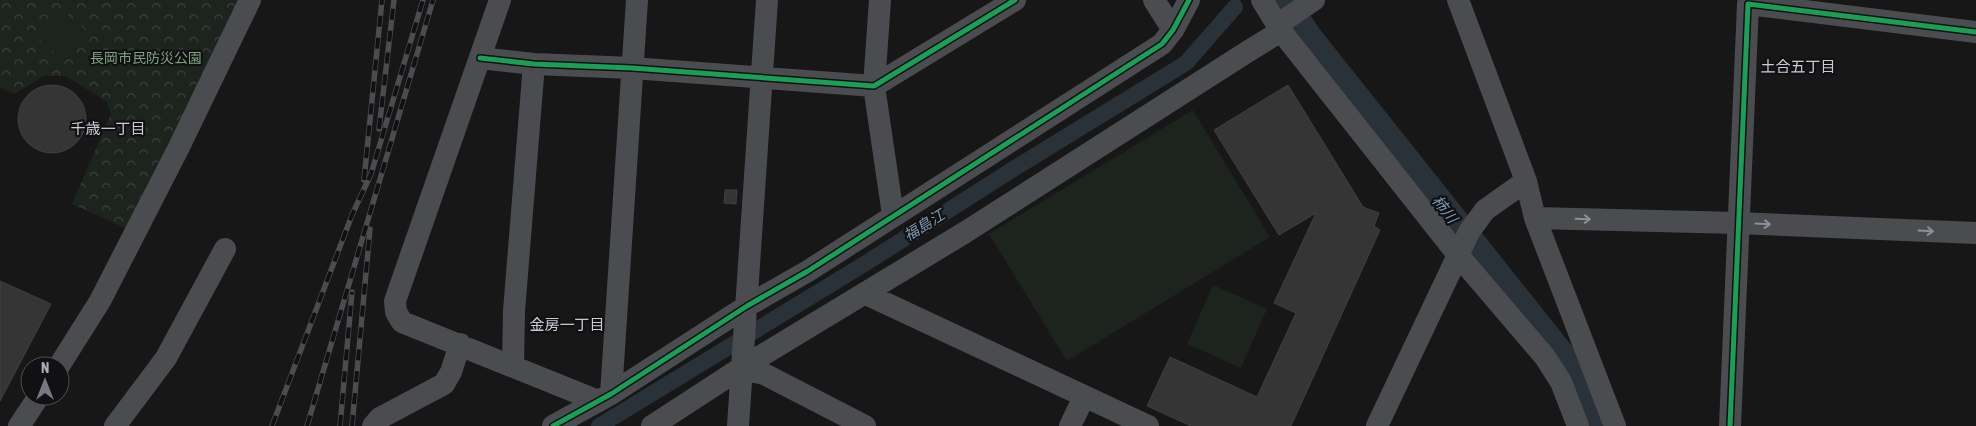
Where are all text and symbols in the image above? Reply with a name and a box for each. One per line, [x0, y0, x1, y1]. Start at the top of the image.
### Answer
park label: 長岡市民防災公園 [90, 50, 202, 66]
district label: 土合五丁目 [1760, 58, 1836, 75]
district label: 千歳一丁目 [70, 120, 146, 137]
water label: 柿川 [1429, 192, 1462, 228]
water label: 福島江 [900, 205, 949, 244]
one-way arrow [1575, 215, 1591, 224]
one-way arrow [1755, 219, 1771, 228]
one-way arrow [1917, 227, 1933, 236]
district label: 金房一丁目 [529, 316, 605, 333]
north arrow [20, 356, 70, 406]
text: N [41, 360, 49, 376]

